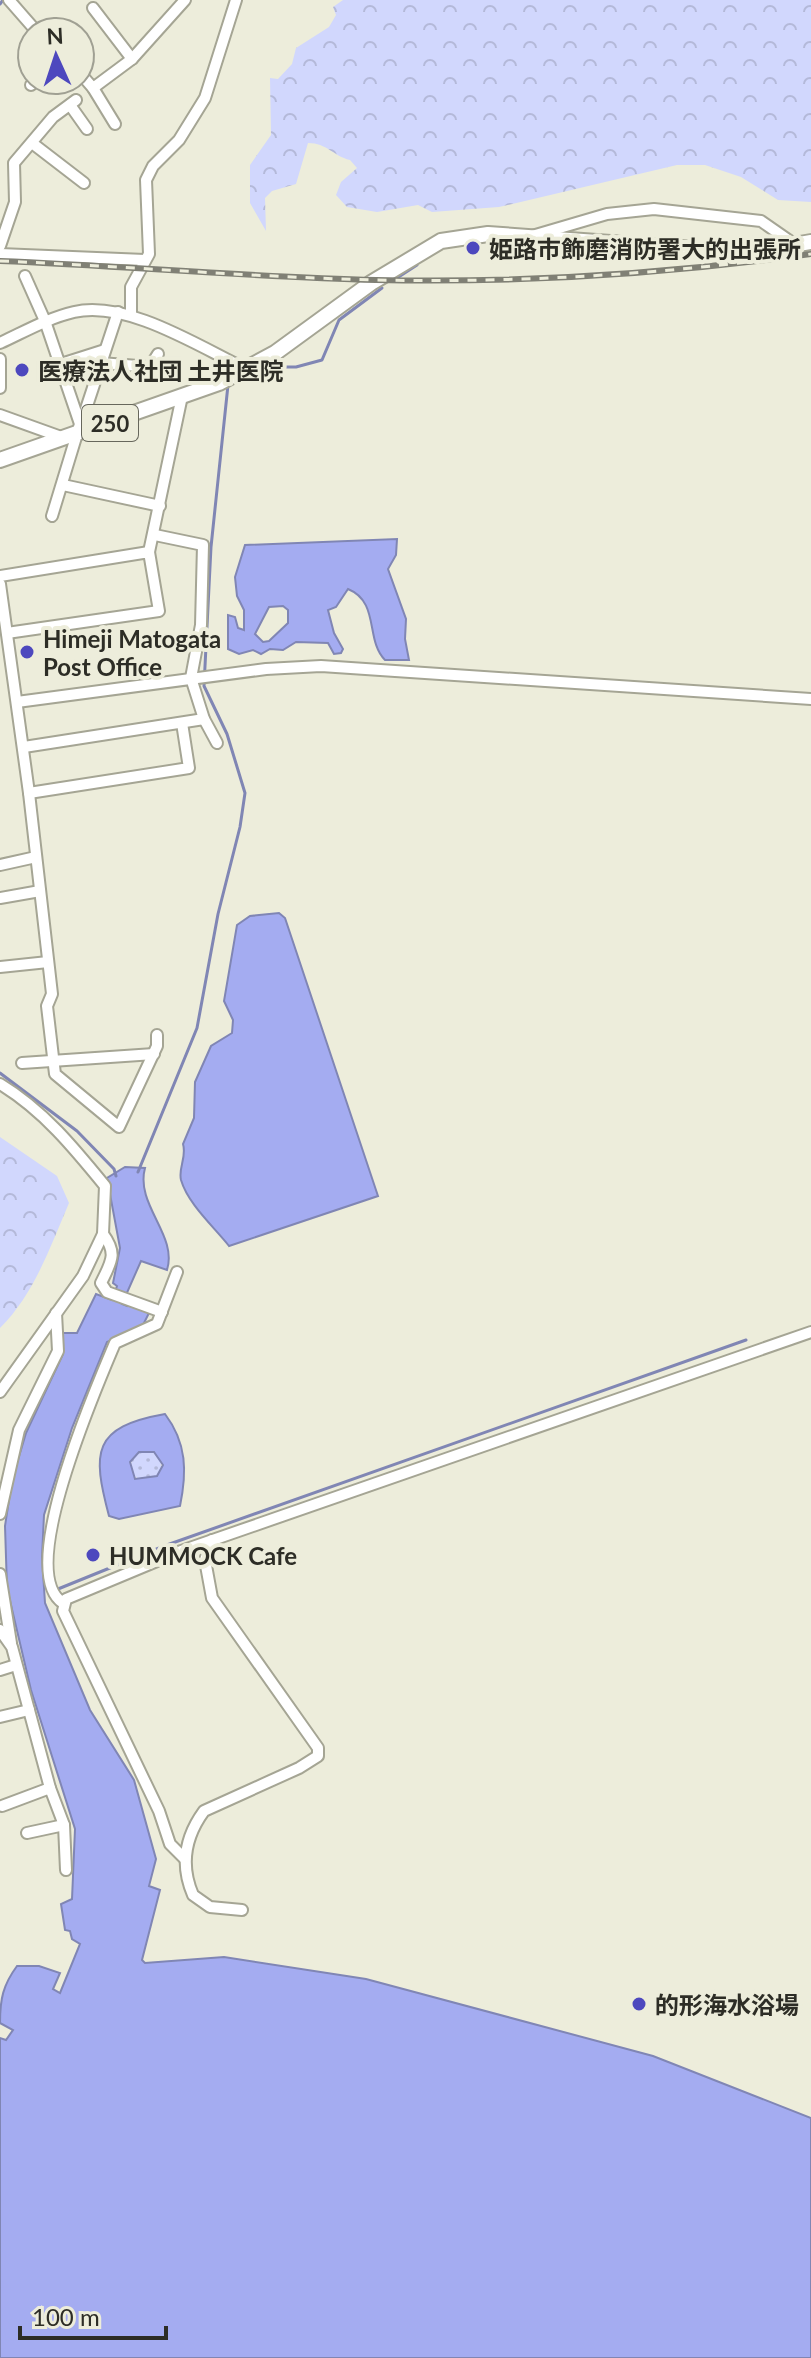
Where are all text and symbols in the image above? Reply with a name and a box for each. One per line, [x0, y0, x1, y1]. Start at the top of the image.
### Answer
north arrow [16, 16, 96, 96]
text: N [46, 22, 64, 49]
place label: 姫路市飾磨消防署大的出張所 [489, 234, 801, 263]
marker: 姫路市飾磨消防署大的出張所 [464, 239, 482, 257]
place label: 医療法人社団 土井医院 [38, 356, 284, 385]
marker: 医療法人社団 土井医院 [13, 361, 31, 379]
road number: 250 [82, 405, 138, 441]
place label: Himeji Matogata Post Office [43, 624, 221, 681]
marker: Himeji Matogata Post Office [18, 643, 36, 661]
place label: HUMMOCK Cafe [109, 1541, 297, 1570]
marker: HUMMOCK Cafe [84, 1546, 102, 1564]
place label: 的形海水浴場 [655, 1990, 799, 2019]
marker: 的形海水浴場 [630, 1995, 648, 2013]
scale bar [20, 2290, 166, 2340]
text: 100 m [32, 2302, 100, 2331]

